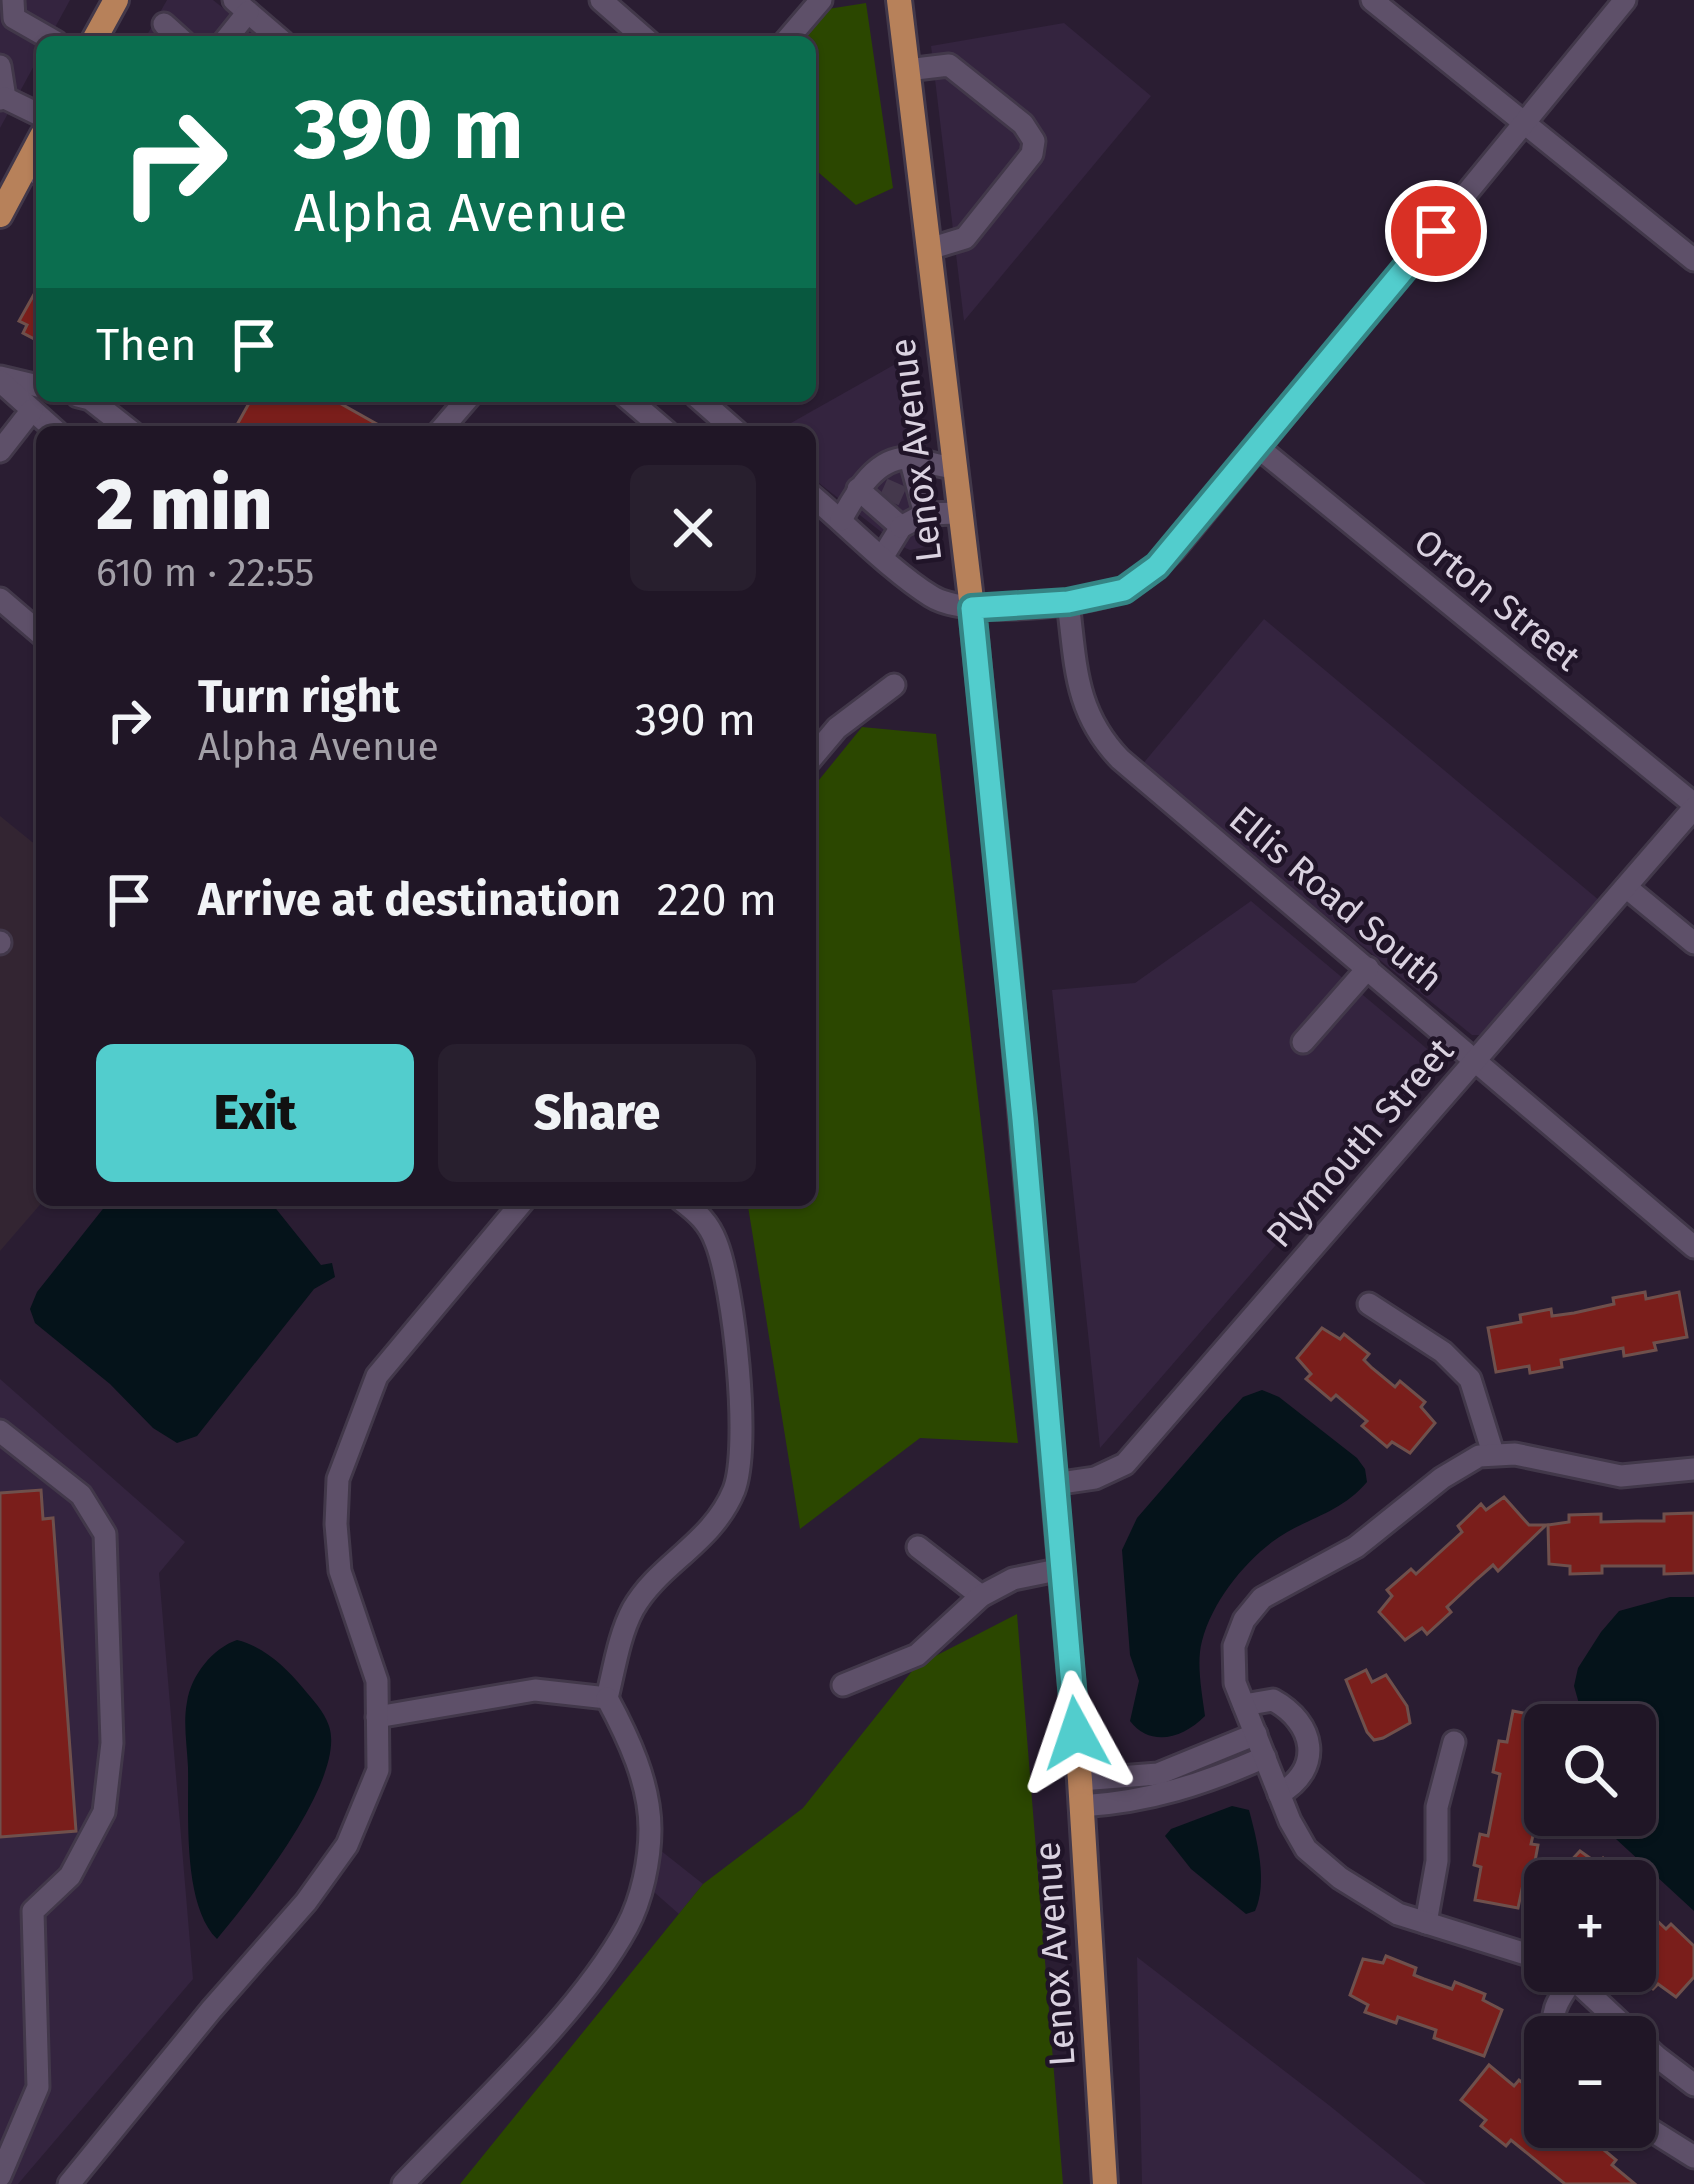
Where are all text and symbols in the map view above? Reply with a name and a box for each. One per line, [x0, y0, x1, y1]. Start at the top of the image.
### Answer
text: 390 m [294, 79, 524, 180]
icon: right [96, 84, 252, 240]
pin [1385, 180, 1487, 282]
text: Alpha Avenue [294, 181, 627, 245]
icon: arrive [1403, 198, 1469, 264]
icon: arrive [221, 312, 287, 378]
text: Then [96, 318, 197, 372]
street label: Lenox Avenue [880, 336, 952, 564]
text: 2 min [96, 462, 272, 548]
button: close [630, 465, 756, 591]
street label: Orton Street [1405, 520, 1589, 680]
text: 610 m · 22:55 [96, 550, 314, 596]
text: Turn right [198, 670, 400, 724]
icon: right [96, 687, 162, 753]
text: 390 m [635, 693, 756, 747]
text: Alpha Avenue [198, 724, 439, 770]
street label: Ellis Road South [1220, 797, 1452, 1001]
icon: arrive [96, 867, 162, 933]
text: Arrive at destination [198, 873, 621, 927]
text: 220 m [657, 873, 777, 927]
street label: Plymouth Street [1257, 1029, 1463, 1257]
button: Exit [96, 1044, 414, 1182]
button: Share [438, 1044, 756, 1182]
position arrow [1013, 1670, 1139, 1796]
map controls [1524, 1704, 1656, 2148]
button: search [1524, 1704, 1656, 1836]
street label: Lenox Avenue [1025, 1840, 1085, 2068]
button: + [1524, 1860, 1656, 1992]
button: − [1524, 2016, 1656, 2148]

